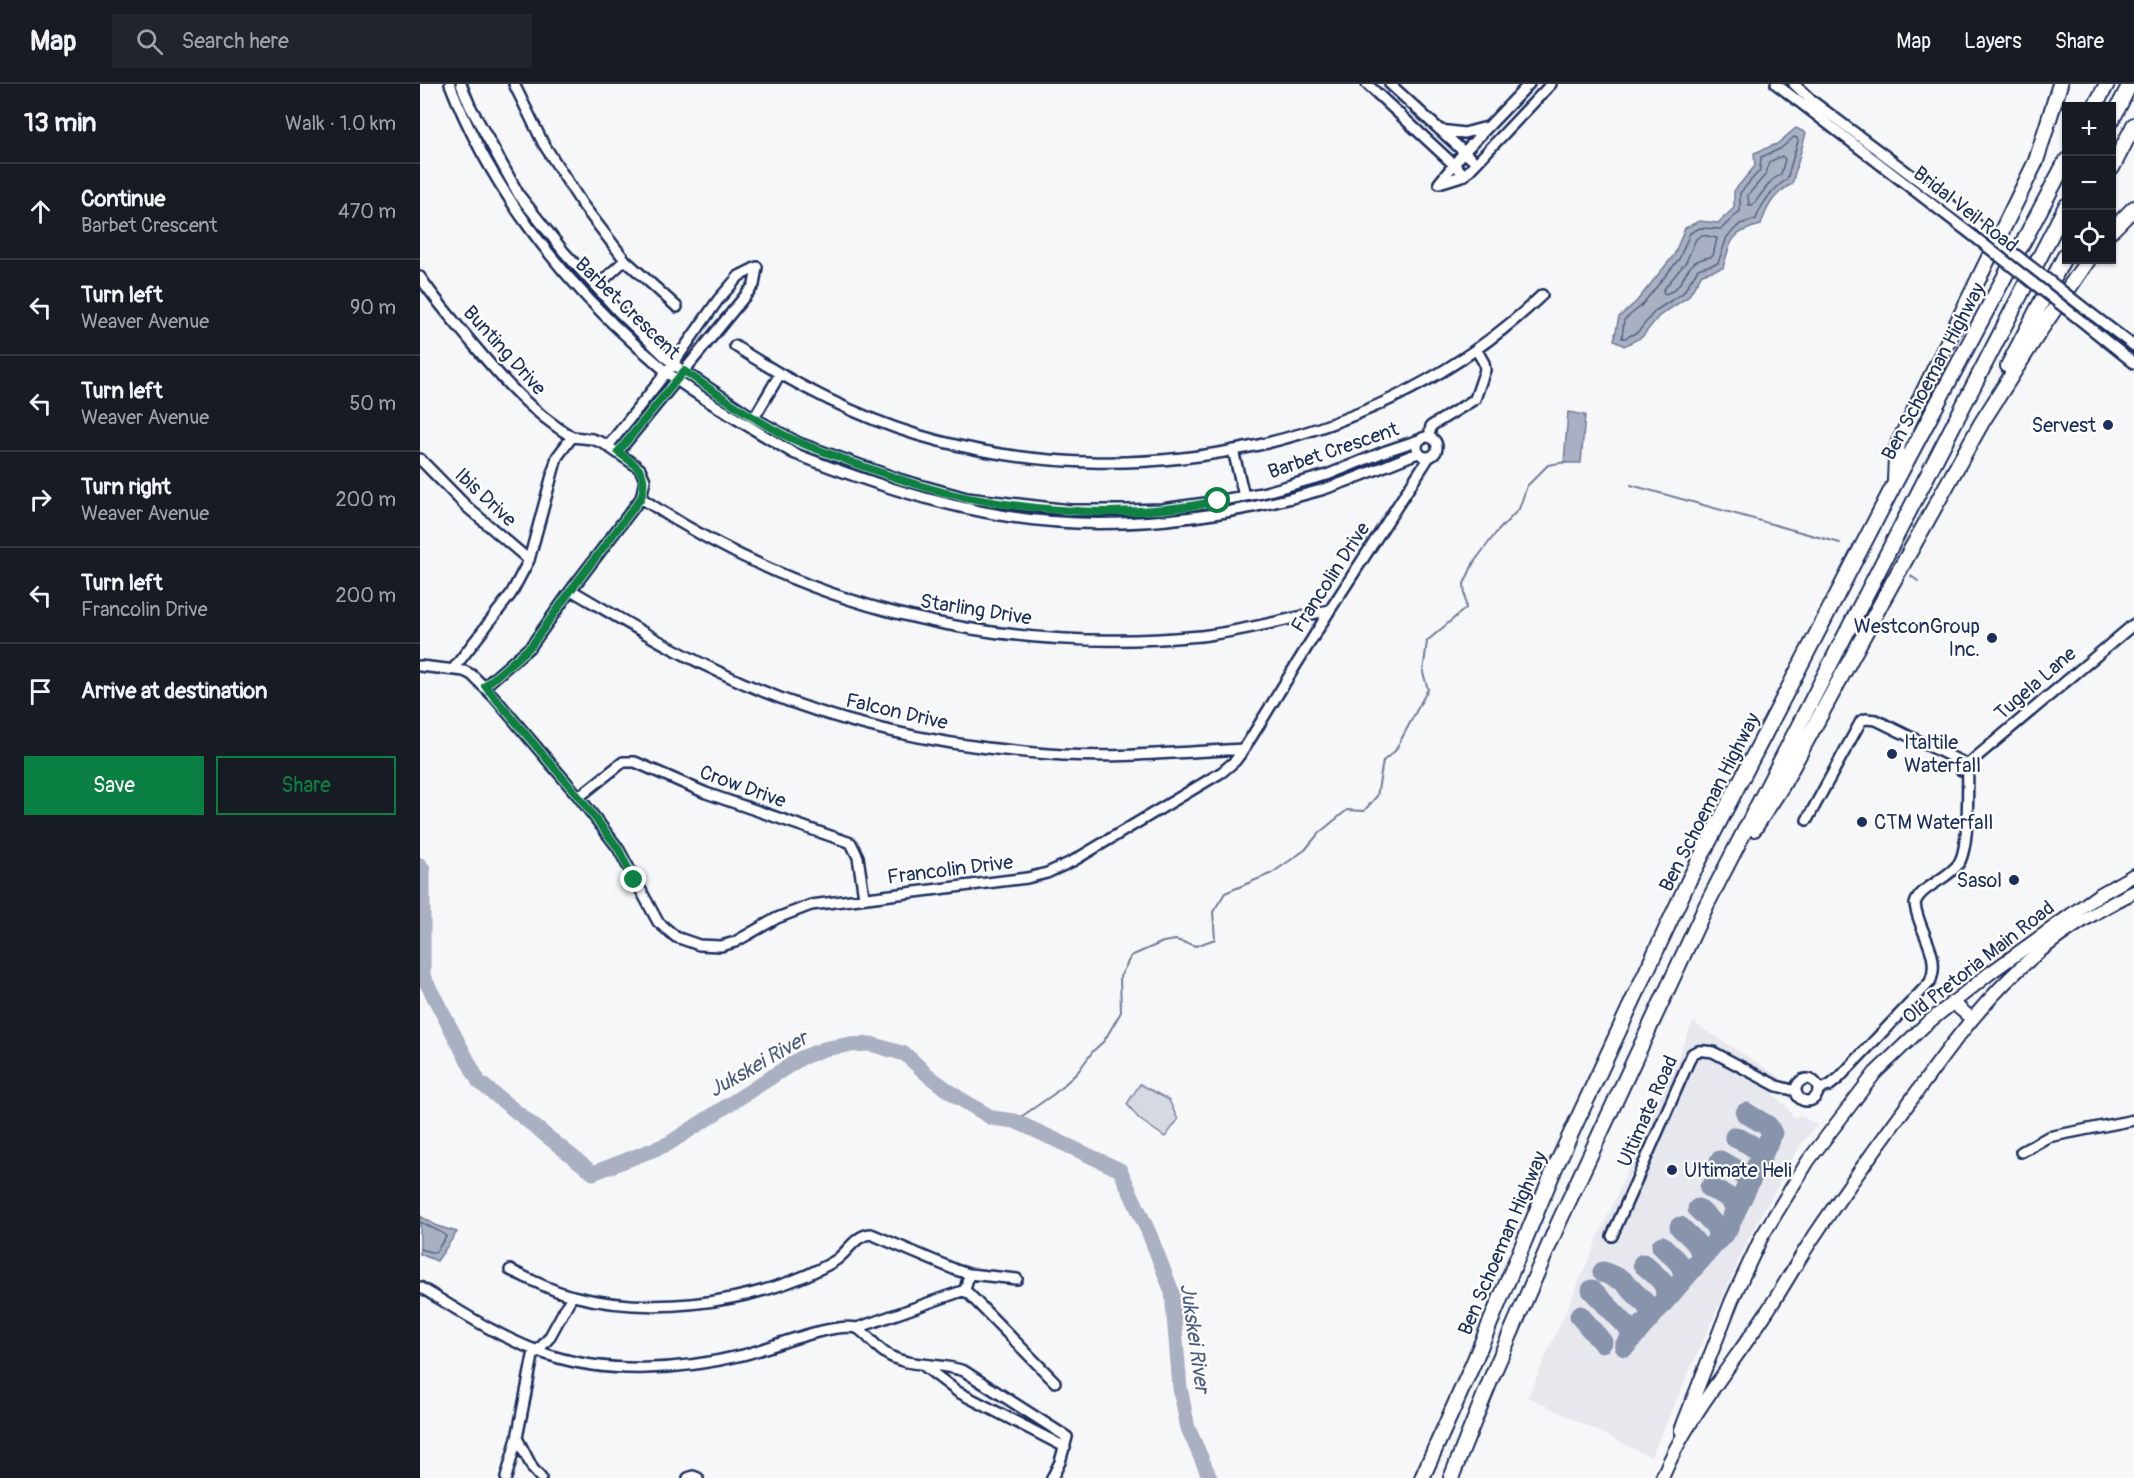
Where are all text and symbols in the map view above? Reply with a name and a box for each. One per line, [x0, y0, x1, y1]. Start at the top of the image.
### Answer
search box [112, 14, 532, 68]
text: Map [30, 24, 76, 59]
icon: search [133, 25, 166, 58]
text: Search here [181, 27, 289, 55]
text: Map [1896, 28, 1931, 55]
text: Layers [1964, 28, 2022, 55]
text: Share [2055, 28, 2104, 55]
map controls [2062, 102, 2116, 264]
button: + [2062, 102, 2116, 156]
text: 13 min [24, 107, 97, 139]
text: Walk · 1.0 km [285, 111, 396, 136]
button: − [2062, 156, 2116, 210]
street label: Bridal Veil Road [1908, 161, 2023, 258]
text: Continue [81, 185, 165, 213]
icon: ahead [24, 195, 57, 228]
text: 470 m [338, 199, 396, 224]
button: locate [2062, 210, 2116, 264]
text: Barbet Crescent [81, 213, 218, 238]
street label: Barbet Crescent [570, 252, 686, 365]
street label: Ben Schoeman Highway [1876, 278, 1991, 464]
text: Turn left [81, 281, 163, 309]
icon: left [24, 291, 57, 324]
text: 90 m [350, 295, 396, 320]
street label: Bunting Drive [458, 300, 552, 401]
text: Weaver Avenue [81, 309, 209, 334]
text: Turn left [81, 377, 163, 405]
icon: left [24, 387, 57, 420]
text: 50 m [349, 391, 396, 416]
text: Weaver Avenue [81, 405, 209, 430]
place label: Servest [2031, 413, 2097, 438]
street label: Barbet Crescent [1265, 416, 1403, 485]
marker: Servest [2101, 418, 2115, 432]
street label: Ibis Drive [450, 463, 522, 532]
text: Turn right [81, 473, 171, 501]
icon: right [24, 483, 57, 516]
text: 200 m [335, 487, 396, 512]
route start [1204, 487, 1230, 513]
text: Weaver Avenue [81, 501, 209, 526]
street label: Francolin Drive [1285, 517, 1375, 637]
text: Turn left [81, 569, 163, 597]
icon: left [24, 579, 57, 612]
text: 200 m [335, 583, 396, 608]
street label: Starling Drive [918, 588, 1034, 631]
text: Francolin Drive [81, 597, 208, 622]
place label: WestconGroup Inc. [1854, 614, 1980, 662]
marker: WestconGroup Inc. [1985, 631, 1999, 645]
street label: Tugela Lane [1989, 641, 2081, 726]
icon: arrive [24, 675, 57, 708]
text: Arrive at destination [81, 677, 267, 705]
street label: Falcon Drive [843, 688, 950, 735]
street label: Ben Schoeman Highway [1654, 708, 1766, 896]
place label: Italtile Waterfall [1904, 730, 1981, 778]
marker: Italtile Waterfall [1885, 747, 1899, 761]
button: Save [24, 756, 204, 815]
button: Share [216, 756, 396, 815]
street label: Crow Drive [696, 759, 790, 814]
place label: CTM Waterfall [1874, 810, 1993, 835]
marker: CTM Waterfall [1855, 815, 1869, 829]
street label: Francolin Drive [886, 849, 1015, 890]
route end [620, 866, 646, 892]
place label: Sasol [1957, 868, 2002, 893]
marker: Sasol [2007, 873, 2021, 887]
street label: Old Pretoria Main Road [1897, 895, 2059, 1030]
water label: Jukskei River [704, 1024, 815, 1104]
street label: Ultimate Road [1612, 1052, 1683, 1171]
street label: Ben Schoeman Highway [1452, 1147, 1553, 1339]
place label: Ultimate Heli [1684, 1158, 1792, 1183]
marker: Ultimate Heli [1665, 1163, 1679, 1177]
water label: Jukskei River [1173, 1282, 1216, 1397]

